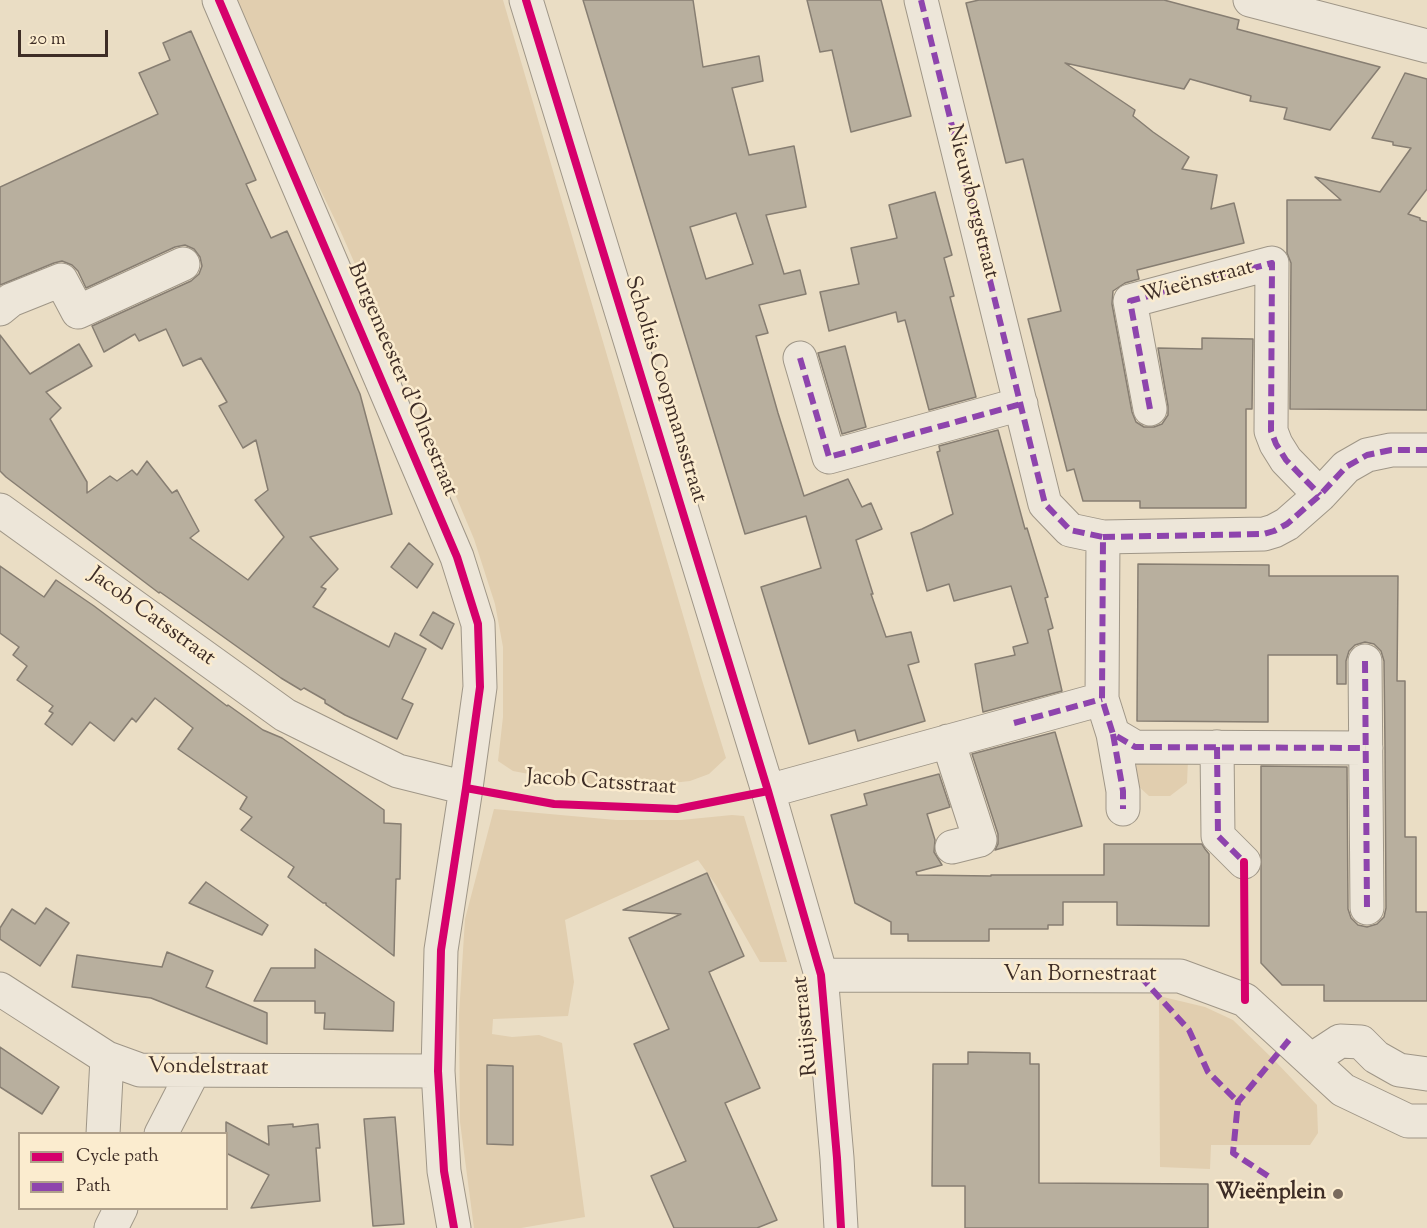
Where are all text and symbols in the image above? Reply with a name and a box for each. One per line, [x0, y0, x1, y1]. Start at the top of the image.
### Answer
scale bar [21, 18, 111, 56]
text: 20 m [29, 27, 66, 53]
street label: Nieuwborgstraat [939, 122, 1003, 282]
street label: Wieënstraat [1139, 255, 1257, 311]
street label: Burgemeester d'Olnestraat [340, 259, 462, 501]
street label: Scholtis Coopmansstraat [617, 273, 711, 507]
street label: Jacob Catsstraat [82, 563, 220, 673]
street label: Jacob Catsstraat [525, 766, 677, 802]
street label: Van Bornestraat [1003, 963, 1157, 989]
street label: Ruijsstraat [789, 974, 825, 1078]
street label: Vondelstraat [147, 1055, 269, 1083]
legend [18, 1132, 228, 1210]
text: Cycle path [76, 1144, 159, 1170]
text: Path [76, 1174, 111, 1200]
place label: Wieënplein [1216, 1181, 1326, 1207]
marker: Wieënplein [1331, 1187, 1345, 1201]

